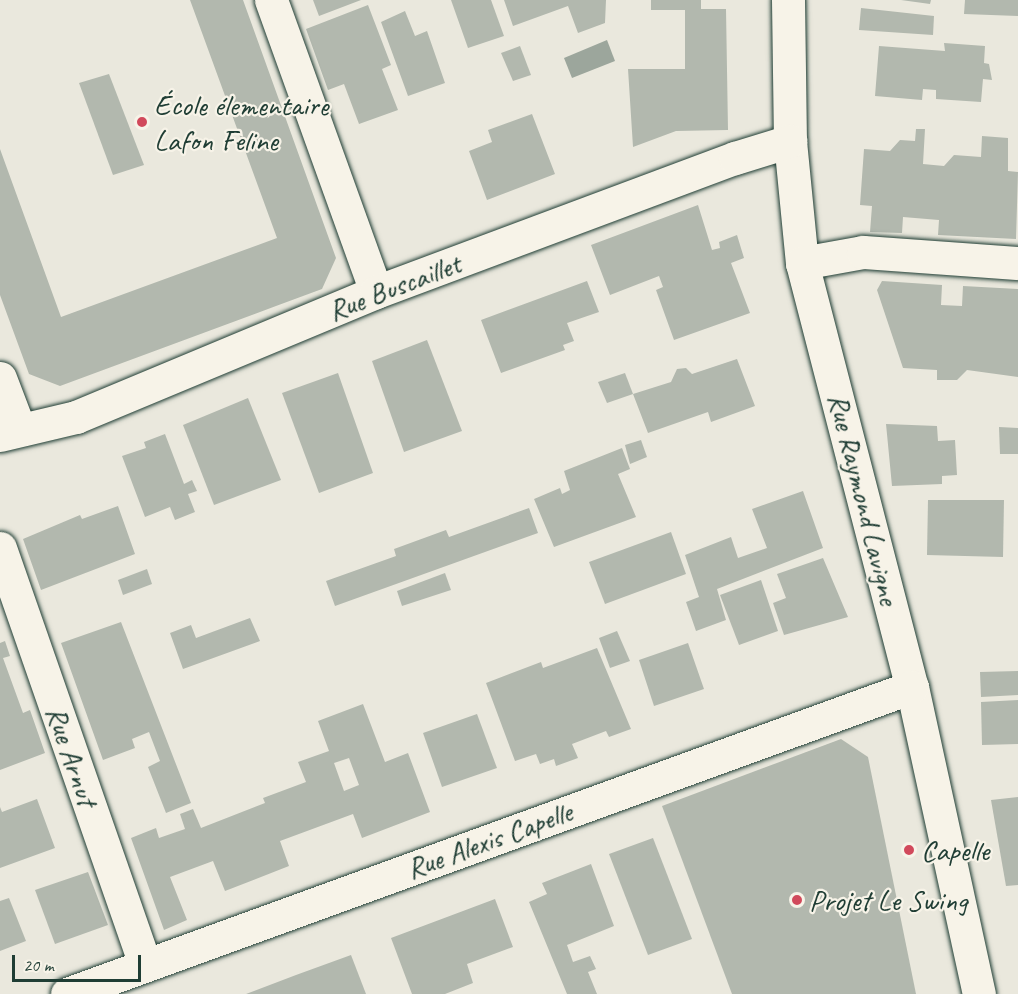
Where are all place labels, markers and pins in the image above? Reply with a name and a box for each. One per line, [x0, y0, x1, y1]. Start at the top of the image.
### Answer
place label: École élementaire Lafon Feline [154, 87, 328, 158]
marker: École élementaire Lafon Feline [135, 115, 149, 129]
place label: Capelle [921, 832, 989, 868]
marker: Capelle [902, 843, 916, 857]
place label: Projet Le Swing [809, 882, 966, 918]
marker: Projet Le Swing [790, 893, 804, 907]

